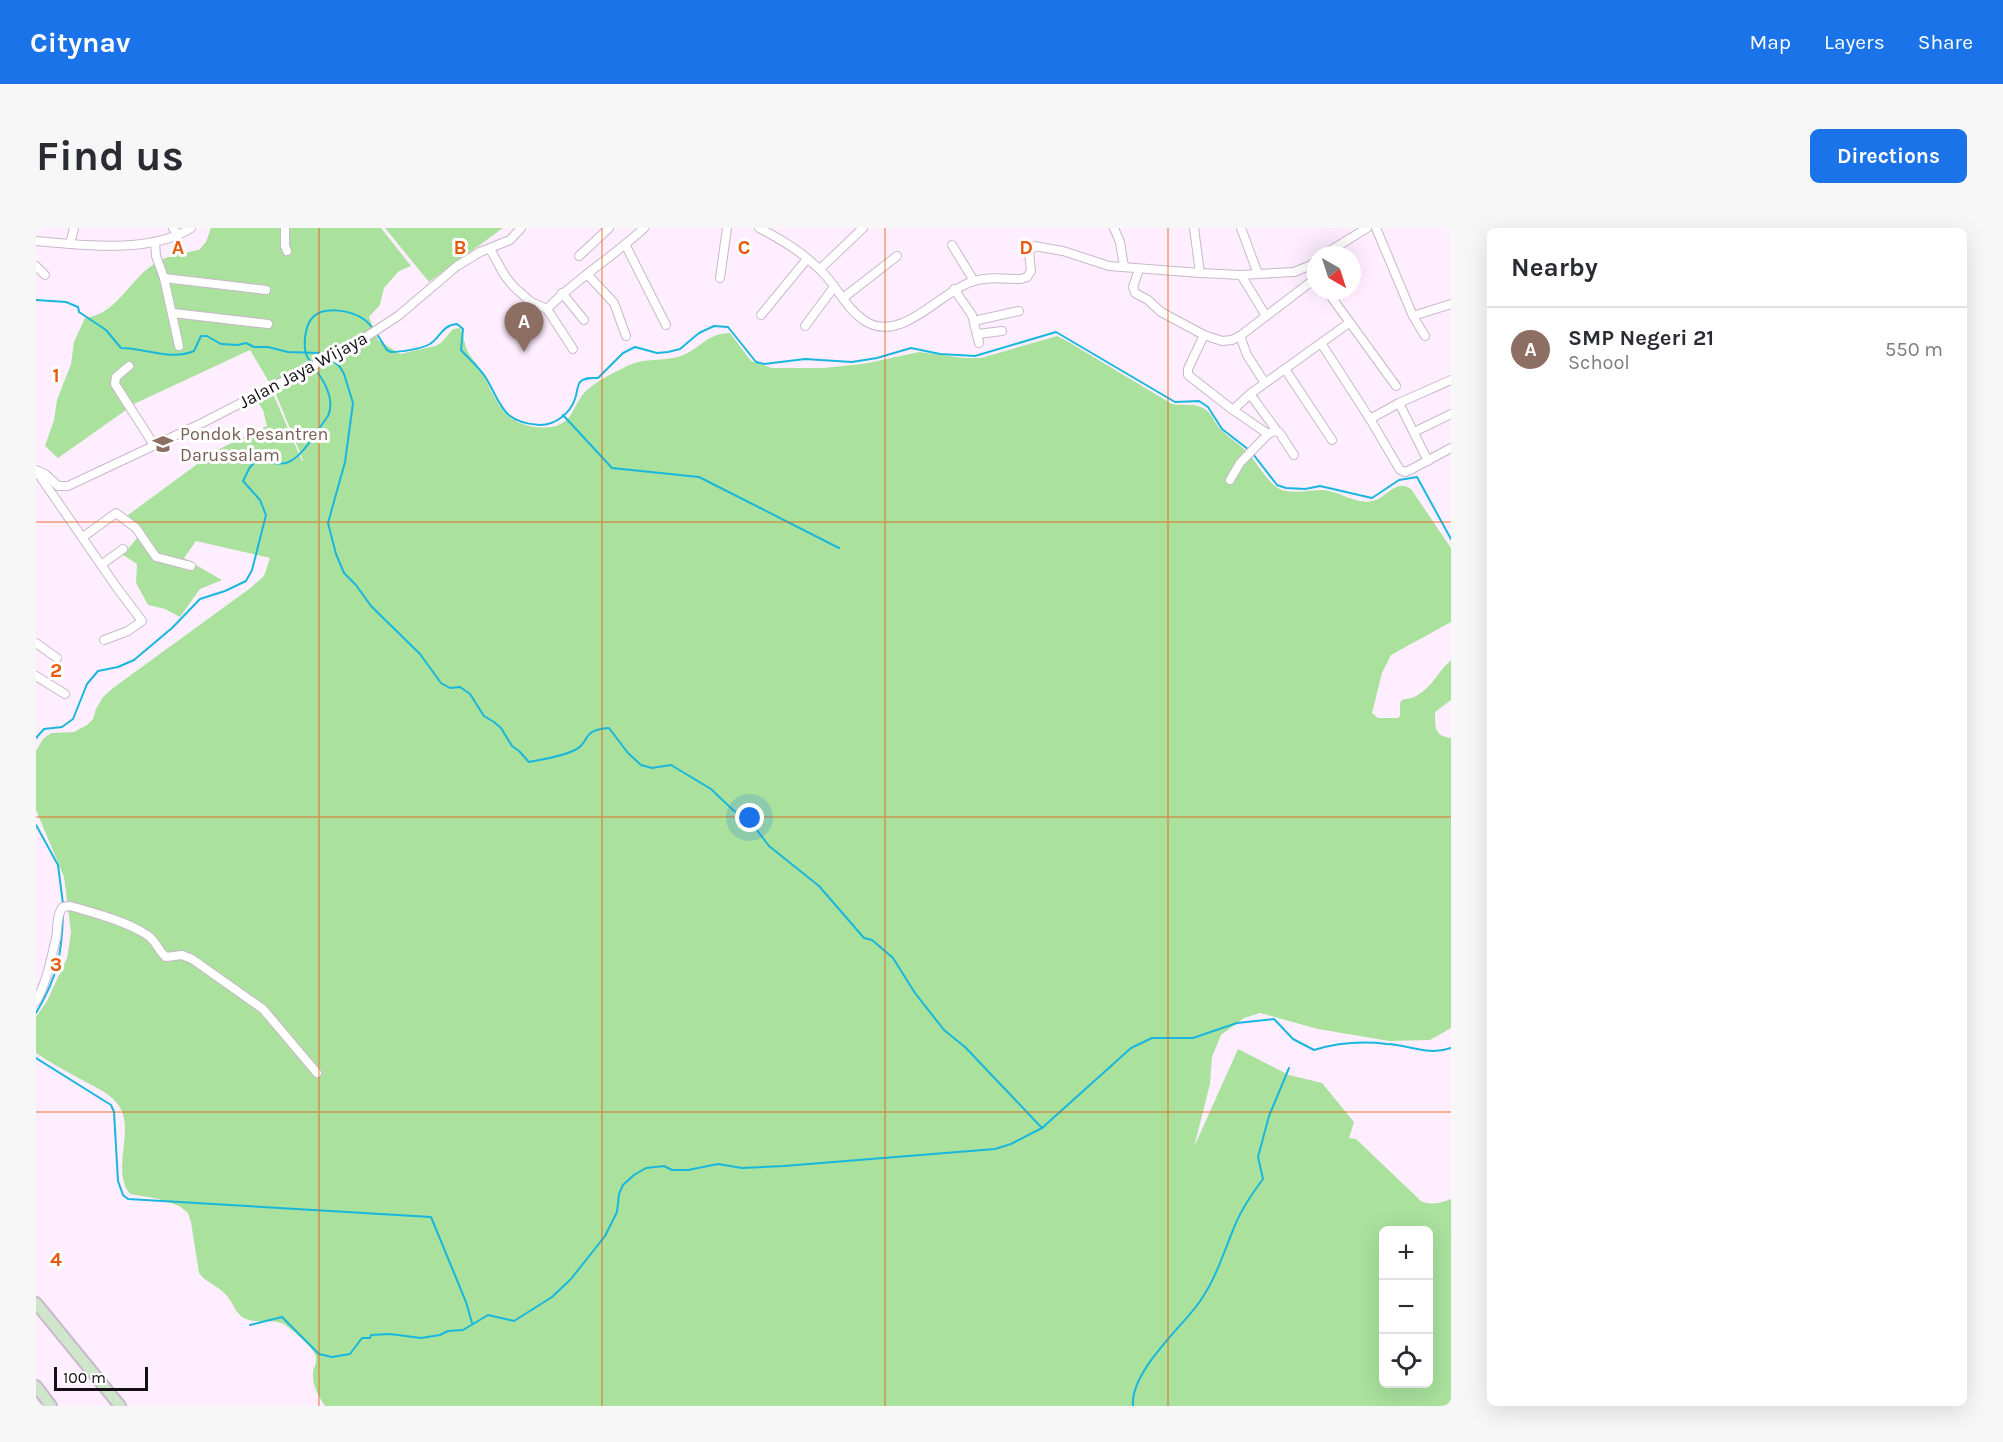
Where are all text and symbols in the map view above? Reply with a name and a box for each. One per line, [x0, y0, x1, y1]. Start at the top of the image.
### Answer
text: Citynav [30, 26, 130, 59]
text: Map [1749, 30, 1791, 54]
text: Layers [1824, 30, 1885, 54]
text: Share [1918, 30, 1973, 54]
button: Directions [1810, 129, 1967, 183]
text: Find us [36, 131, 184, 181]
text: A [172, 236, 185, 259]
text: B [454, 236, 466, 259]
text: C [738, 236, 750, 259]
text: D [1019, 236, 1033, 259]
north arrow [1307, 246, 1361, 300]
text: Nearby [1511, 252, 1598, 283]
pin: A [504, 302, 544, 352]
text: SMP Negeri 21 [1568, 325, 1714, 351]
street label: Jalan Jaya Wijaya [235, 327, 371, 413]
text: A [1524, 338, 1537, 361]
text: 550 m [1885, 338, 1943, 361]
text: School [1568, 351, 1630, 374]
text: 1 [52, 364, 60, 387]
place label: Pondok Pesantren Darussalam [180, 423, 328, 466]
school or university icon: Pondok Pesantren Darussalam [151, 432, 175, 456]
text: 2 [50, 659, 62, 682]
your location [735, 803, 764, 832]
text: 3 [50, 953, 62, 976]
map controls [1379, 1226, 1433, 1388]
button: + [1379, 1226, 1433, 1280]
text: 4 [50, 1248, 62, 1271]
button: − [1379, 1280, 1433, 1334]
button: locate [1379, 1334, 1433, 1388]
scale bar [54, 1364, 148, 1392]
text: 100 m [63, 1368, 106, 1387]

